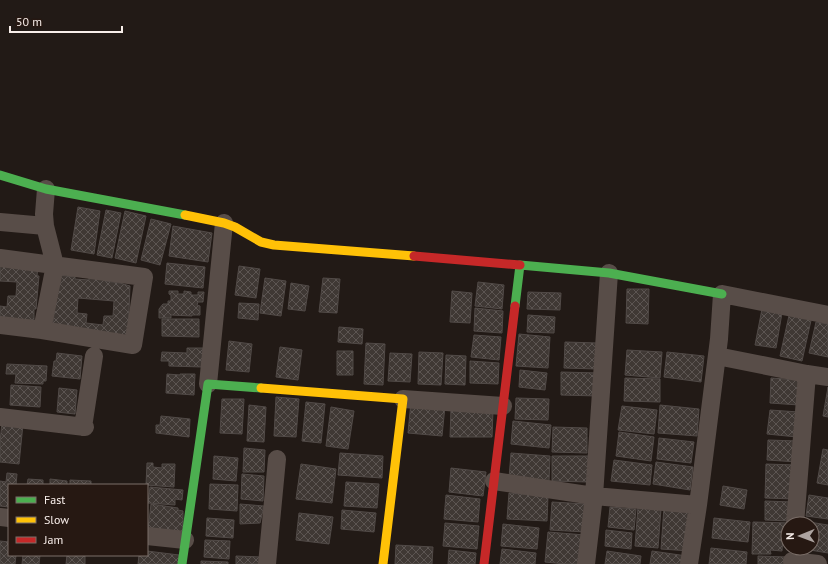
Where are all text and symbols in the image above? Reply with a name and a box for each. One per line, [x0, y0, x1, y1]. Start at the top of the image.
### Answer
scale bar [10, 8, 122, 34]
text: 50 m [16, 14, 42, 29]
legend [8, 484, 148, 556]
text: Fast [44, 492, 65, 507]
text: Slow [44, 512, 69, 527]
north arrow [780, 516, 820, 556]
text: Jam [43, 532, 63, 547]
text: N [783, 532, 797, 540]

